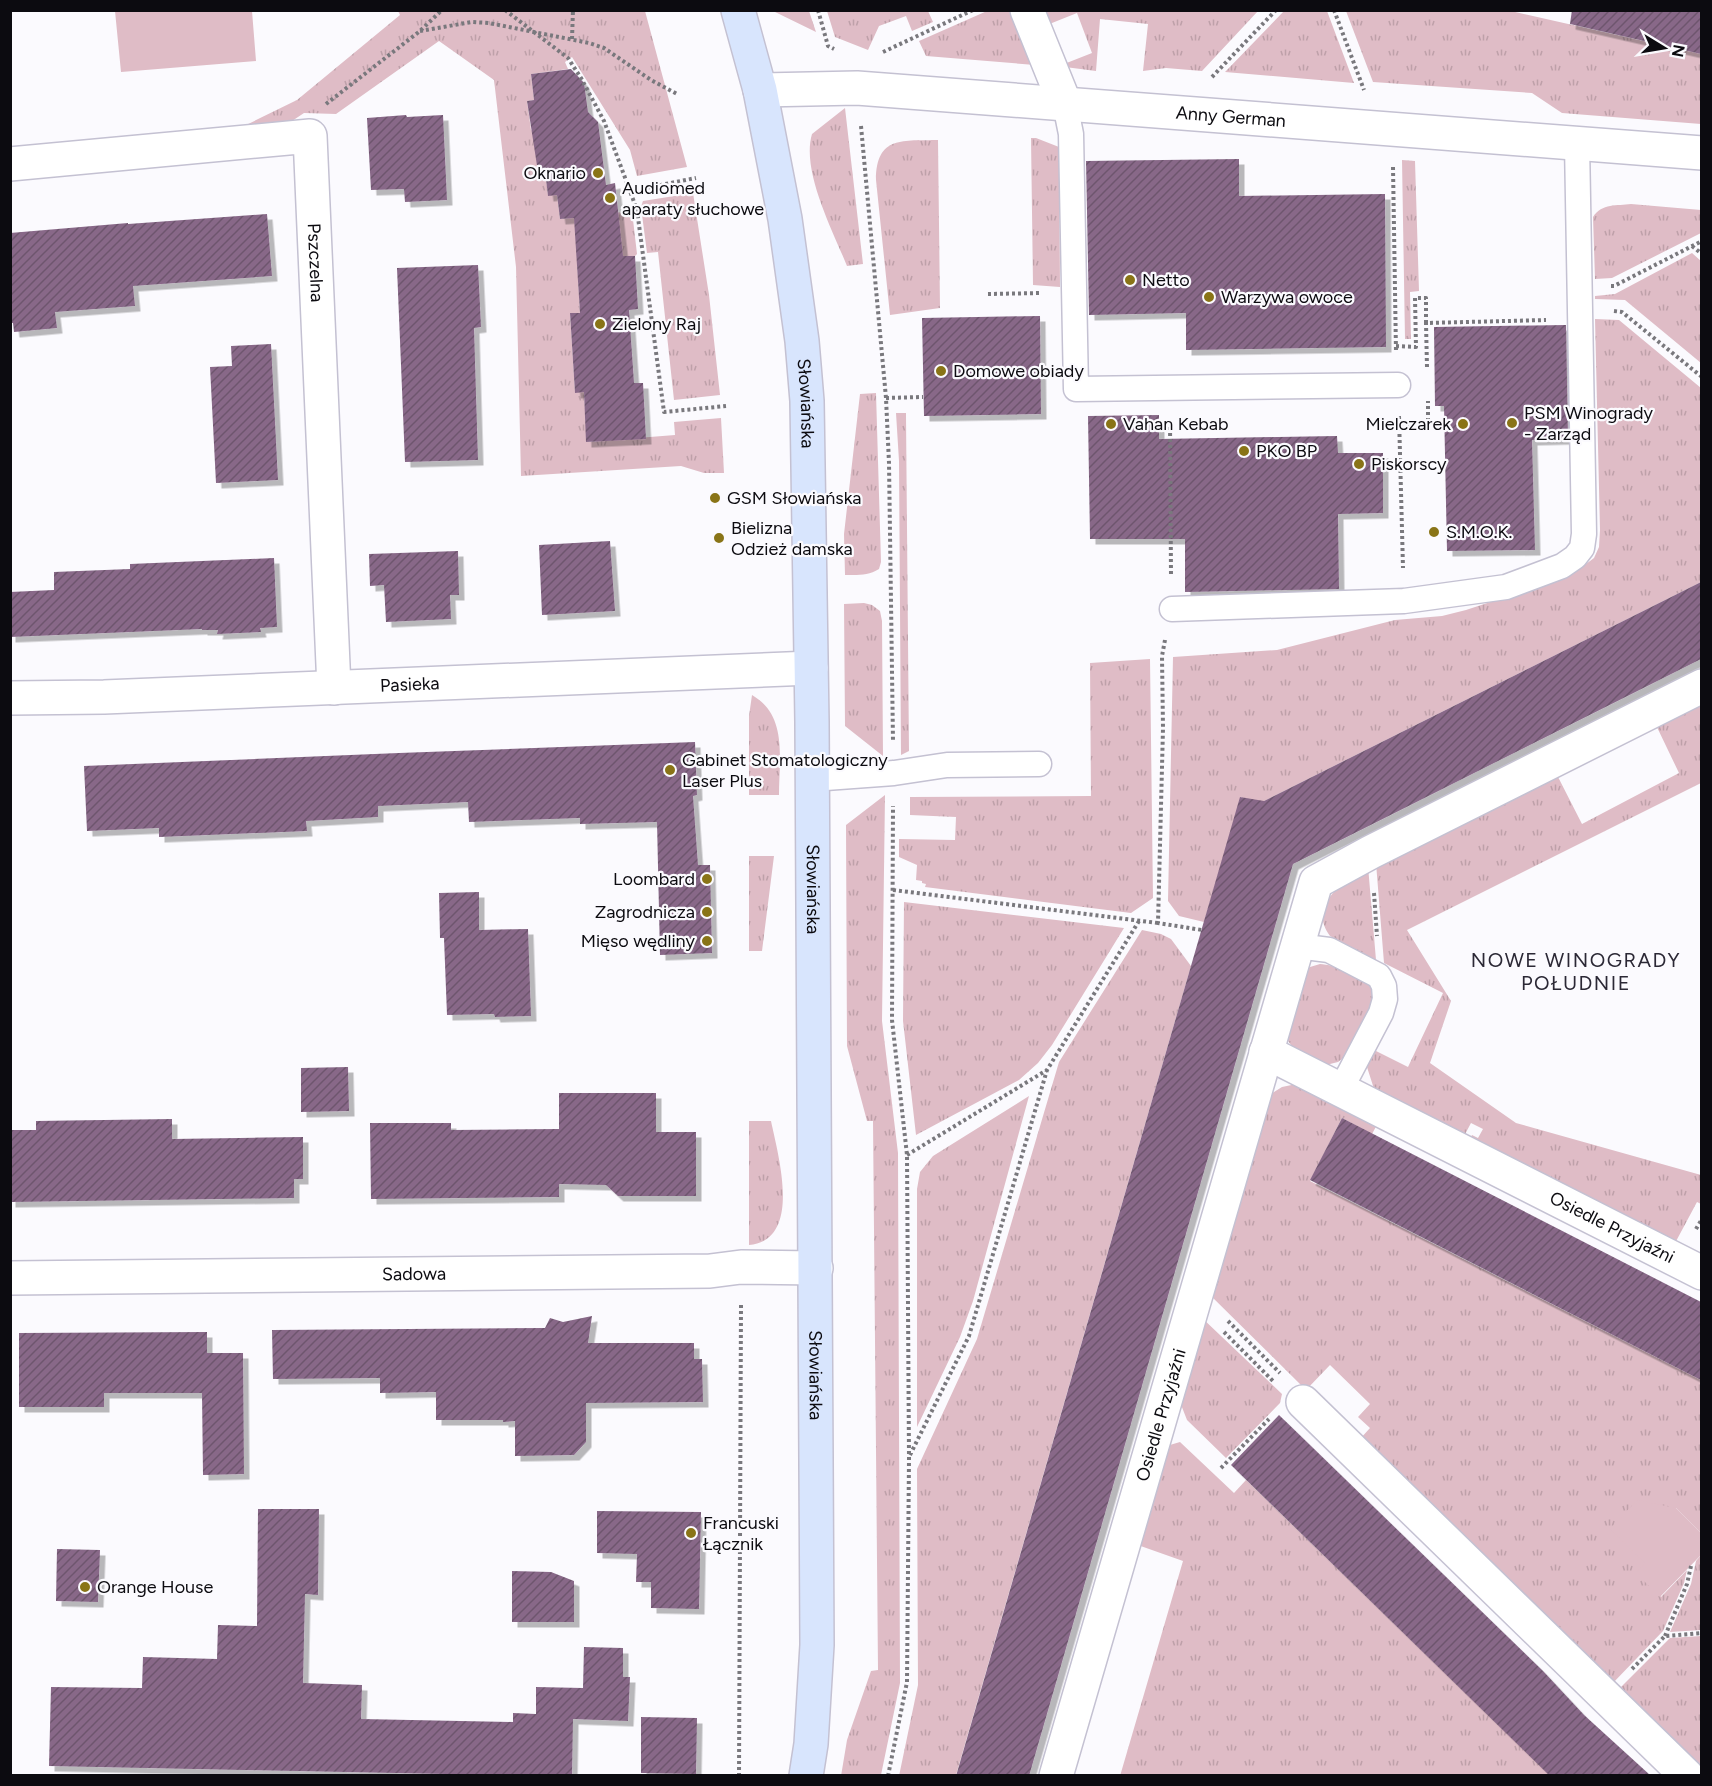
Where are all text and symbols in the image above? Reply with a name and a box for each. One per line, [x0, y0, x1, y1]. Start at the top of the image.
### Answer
north arrow [1634, 18, 1694, 78]
text: N [1668, 43, 1689, 59]
street label: Anny German [1175, 102, 1287, 132]
place label: Oknario [523, 162, 586, 184]
marker: Oknario [591, 166, 605, 180]
place label: Audiomed aparaty słuchowe [622, 177, 764, 220]
marker: Audiomed aparaty słuchowe [603, 191, 617, 205]
street label: Pszczelna [303, 223, 328, 303]
place label: Netto [1142, 269, 1190, 291]
marker: Netto [1123, 273, 1137, 287]
place label: Warzywa owoce [1221, 286, 1353, 308]
marker: Warzywa owoce [1202, 290, 1216, 304]
place label: Zielony Raj [612, 313, 701, 335]
marker: Zielony Raj [593, 317, 607, 331]
street label: Słowiańska [792, 357, 819, 448]
place label: Domowe obiady [953, 360, 1084, 382]
marker: Domowe obiady [934, 364, 948, 378]
place label: PSM Winogrady - Zarząd [1524, 402, 1653, 445]
place label: Vahan Kebab [1123, 413, 1229, 435]
place label: Mielczarek [1365, 413, 1451, 435]
marker: PSM Winogrady - Zarząd [1505, 416, 1519, 430]
marker: Vahan Kebab [1104, 417, 1118, 431]
marker: Mielczarek [1456, 417, 1470, 431]
place label: PKO BP [1256, 440, 1317, 462]
marker: PKO BP [1237, 444, 1251, 458]
place label: Piskorscy [1371, 453, 1447, 475]
marker: Piskorscy [1352, 457, 1366, 471]
place label: GSM Słowiańska [727, 487, 861, 509]
marker: GSM Słowiańska [708, 491, 722, 505]
place label: Bielizna Odzież damska [731, 517, 853, 560]
place label: S.M.O.K. [1446, 521, 1512, 543]
marker: S.M.O.K. [1427, 525, 1441, 539]
marker: Bielizna Odzież damska [712, 531, 726, 545]
street label: Pasieka [380, 672, 440, 697]
place label: Gabinet Stomatologiczny Laser Plus [682, 749, 888, 792]
marker: Gabinet Stomatologiczny Laser Plus [663, 763, 677, 777]
street label: Słowiańska [802, 844, 824, 934]
place label: Loombard [613, 868, 695, 890]
marker: Loombard [700, 872, 714, 886]
place label: Zagrodnicza [595, 901, 695, 923]
marker: Zagrodnicza [700, 905, 714, 919]
place label: Mięso wędliny [581, 930, 696, 952]
marker: Mięso wędliny [700, 934, 714, 948]
district label: NOWE WINOGRADY POŁUDNIE [1471, 948, 1681, 995]
street label: Osiedle Przyjaźni [1546, 1187, 1678, 1268]
street label: Sadowa [382, 1263, 446, 1285]
street label: Słowiańska [804, 1330, 827, 1420]
street label: Osiedle Przyjaźni [1131, 1346, 1191, 1484]
place label: Francuski Łącznik [703, 1512, 779, 1555]
marker: Francuski Łącznik [684, 1526, 698, 1540]
place label: Orange House [97, 1576, 214, 1598]
marker: Orange House [78, 1580, 92, 1594]

